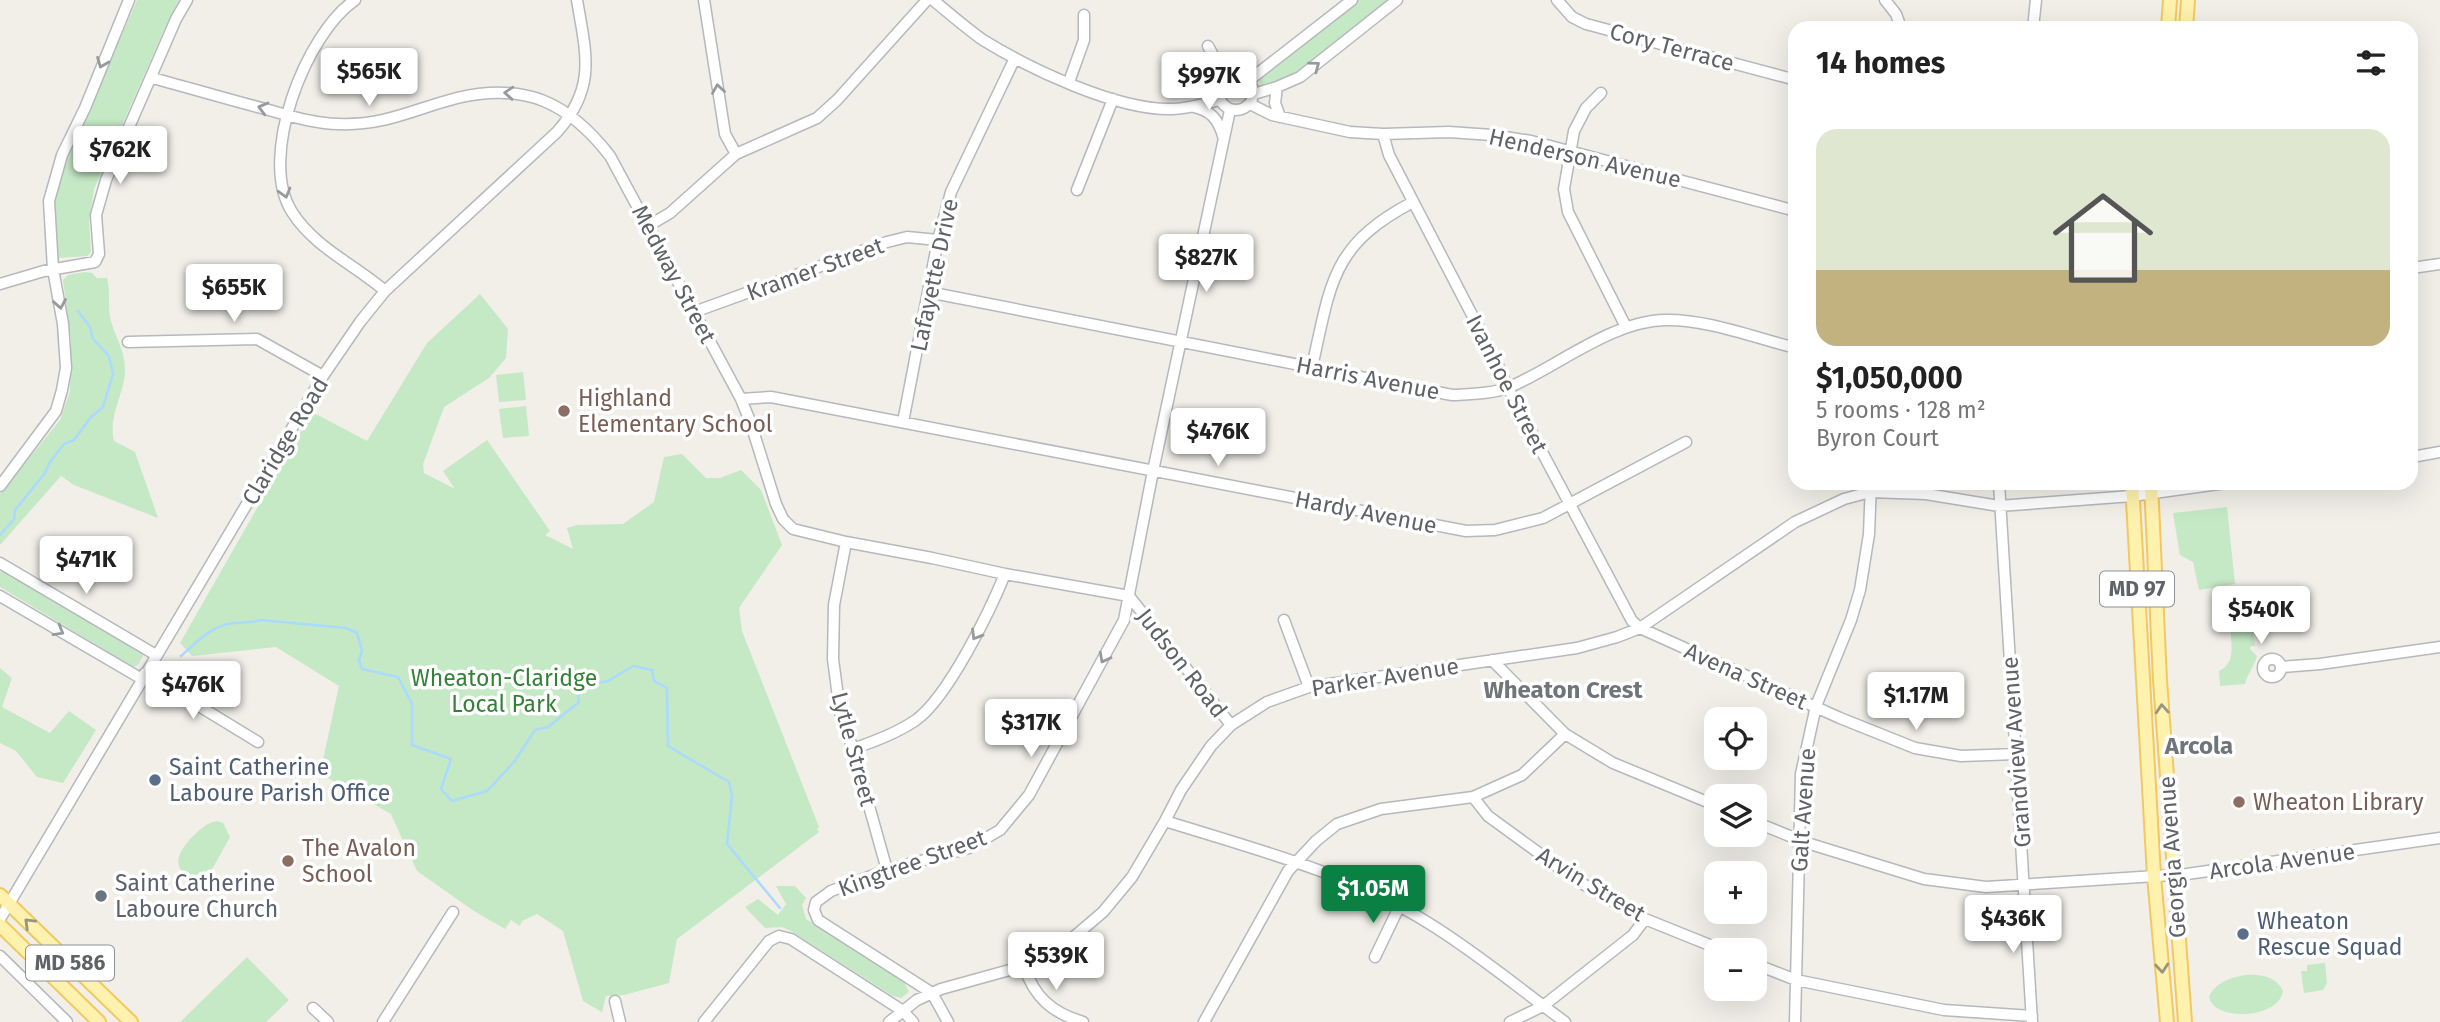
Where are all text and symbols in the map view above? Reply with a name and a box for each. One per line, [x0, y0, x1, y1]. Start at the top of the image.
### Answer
street label: Cory Terrace [1607, 17, 1737, 77]
icon: filters [2352, 44, 2390, 82]
text: 14 homes [1816, 45, 1945, 81]
pin: $565K [320, 48, 418, 108]
pin: $997K [1160, 52, 1258, 112]
one-way arrow [96, 55, 110, 68]
text: $565K [337, 57, 401, 85]
text: $997K [1177, 61, 1241, 89]
one-way arrow [1307, 62, 1320, 74]
one-way arrow [711, 83, 726, 94]
one-way arrow [503, 86, 514, 101]
one-way arrow [257, 102, 269, 116]
street label: Henderson Avenue [1486, 122, 1684, 194]
pin: $762K [71, 127, 169, 186]
text: $762K [89, 135, 151, 163]
icon: home [2040, 175, 2166, 301]
one-way arrow [276, 186, 291, 198]
street label: Lafayette Drive [904, 196, 964, 354]
street label: Medway Street [626, 200, 722, 348]
street label: Kramer Street [743, 231, 888, 307]
pin: $827K [1157, 234, 1255, 294]
text: $827K [1175, 243, 1237, 271]
pin: $655K [185, 264, 283, 324]
text: $655K [202, 273, 266, 301]
one-way arrow [51, 298, 66, 310]
street label: Ivanhoe Street [1460, 310, 1554, 459]
street label: Harris Avenue [1294, 350, 1442, 406]
text: $1,050,000 [1816, 360, 1963, 396]
street label: Claridge Road [236, 372, 334, 510]
place label: Highland Elementary School [578, 384, 773, 438]
text: 5 rooms · 128 m² [1816, 396, 1986, 424]
marker: Highland Elementary School [556, 403, 572, 419]
pin: $476K [1169, 408, 1267, 468]
text: $476K [1187, 417, 1249, 445]
text: Byron Court [1816, 424, 1939, 452]
street label: Hardy Avenue [1293, 485, 1439, 539]
pin: $471K [37, 536, 135, 596]
text: $471K [56, 545, 116, 573]
road number: MD 97 [2100, 572, 2174, 606]
pin: $540K [2212, 586, 2310, 646]
text: $540K [2228, 595, 2294, 623]
street label: Judson Road [1131, 603, 1233, 723]
one-way arrow [51, 623, 64, 636]
one-way arrow [971, 628, 984, 641]
street label: Avena Street [1680, 636, 1812, 716]
one-way arrow [1098, 651, 1112, 663]
street label: Parker Avenue [1309, 652, 1461, 702]
street label: Grandview Avenue [1995, 655, 2037, 849]
pin: $476K [144, 662, 242, 721]
park label: Wheaton-Claridge Local Park [411, 664, 597, 718]
text: $476K [162, 670, 224, 698]
pin: $1.17M [1859, 672, 1973, 732]
district label: Wheaton Crest [1483, 676, 1643, 704]
text: $1.17M [1883, 681, 1949, 709]
street label: Lytle Street [825, 689, 883, 810]
pin: $317K [982, 700, 1080, 759]
one-way arrow [2155, 703, 2170, 714]
map controls [1704, 707, 1767, 1001]
button: locate [1704, 707, 1767, 770]
text: $317K [1001, 708, 1061, 736]
district label: Arcola [2164, 732, 2233, 760]
street label: Galt Avenue [1785, 747, 1821, 873]
place label: Saint Catherine Laboure Parish Office [169, 753, 390, 807]
marker: Saint Catherine Laboure Parish Office [147, 772, 163, 788]
street label: Georgia Avenue [2152, 775, 2192, 939]
button: layers [1704, 784, 1767, 847]
place label: Wheaton Library [2253, 788, 2424, 816]
marker: Wheaton Library [2231, 794, 2247, 810]
street label: Kingtree Street [834, 823, 991, 903]
place label: The Avalon School [302, 834, 416, 888]
street label: Arcola Avenue [2207, 837, 2357, 885]
street label: Arvin Street [1532, 841, 1651, 928]
marker: The Avalon School [280, 853, 296, 869]
button: + [1704, 861, 1767, 924]
pin: $1.05M [1316, 866, 1430, 925]
place label: Saint Catherine Laboure Church [115, 869, 278, 923]
text: $1.05M [1337, 874, 1409, 902]
marker: Saint Catherine Laboure Church [93, 888, 109, 904]
pin: $436K [1964, 895, 2062, 955]
text: $436K [1981, 904, 2045, 932]
place label: Wheaton Rescue Squad [2257, 907, 2403, 961]
one-way arrow [24, 919, 37, 932]
marker: Wheaton Rescue Squad [2235, 926, 2251, 942]
pin: $539K [1007, 932, 1105, 992]
button: − [1704, 938, 1767, 1001]
text: $539K [1024, 941, 1088, 969]
road number: MD 586 [26, 946, 114, 981]
one-way arrow [2154, 963, 2169, 974]

